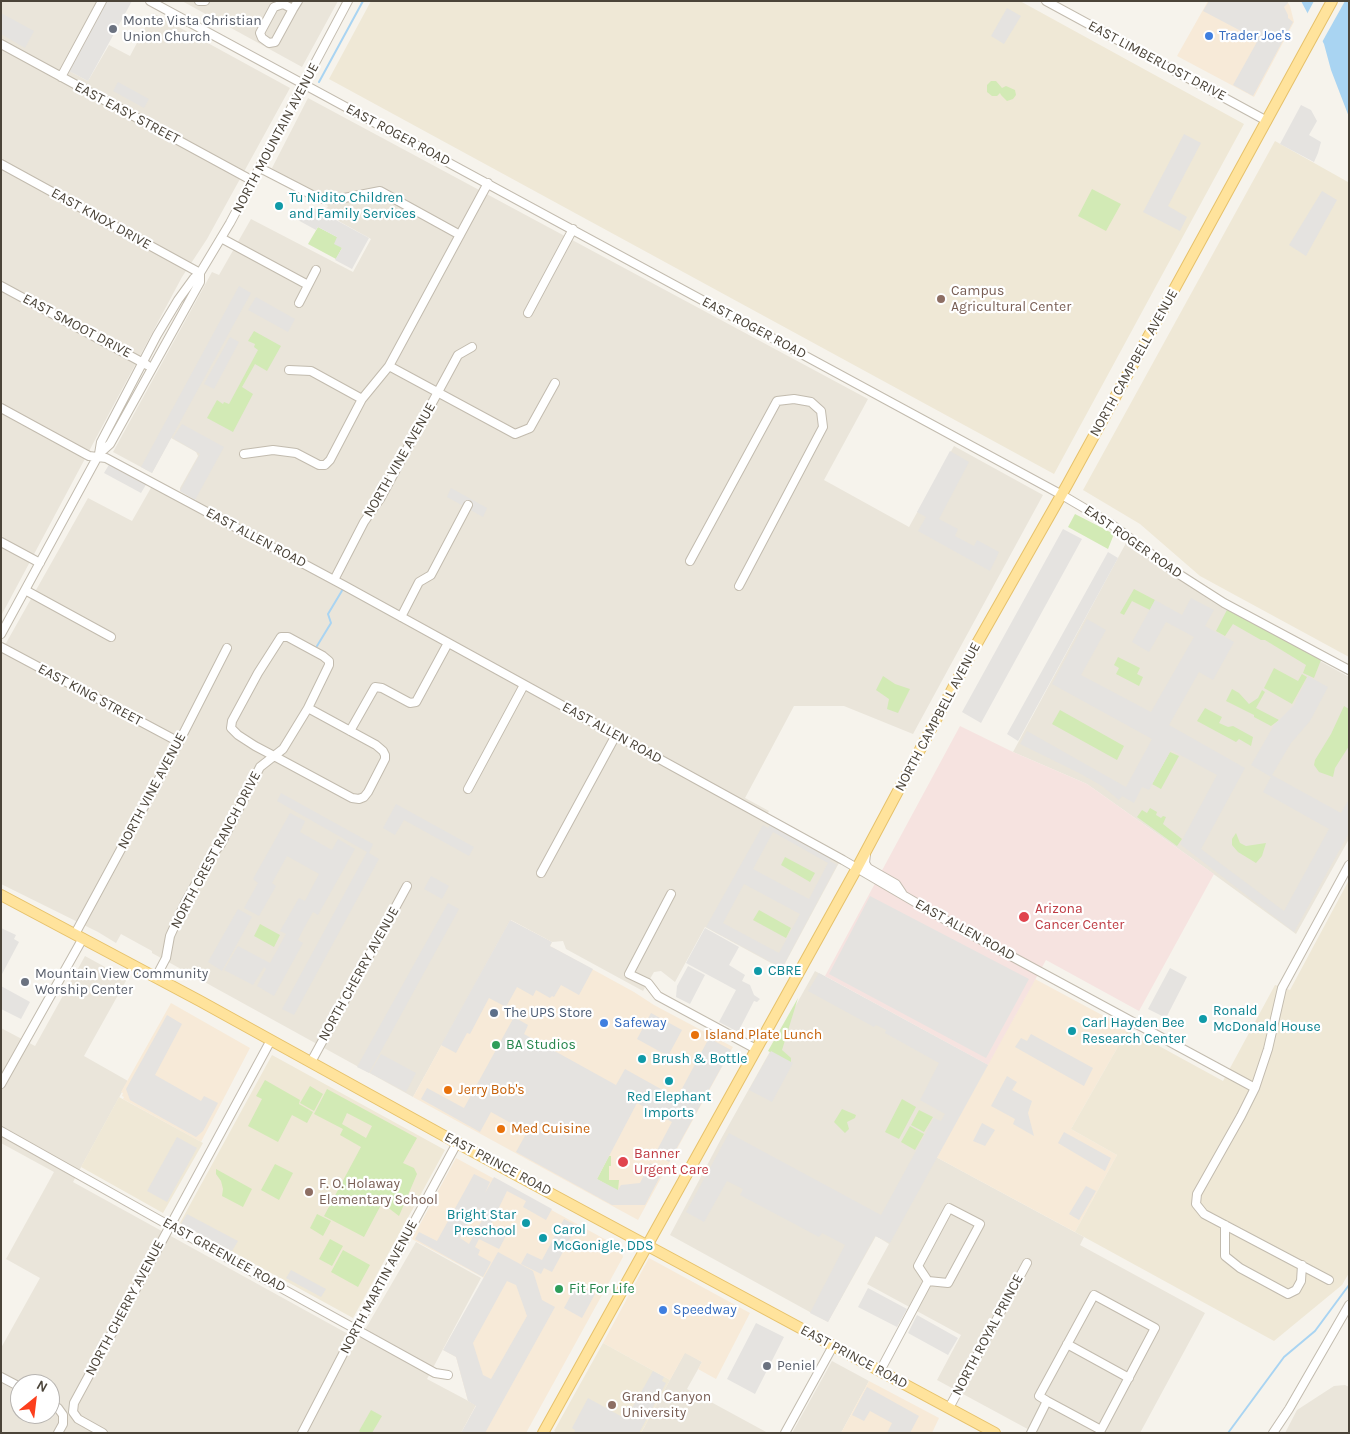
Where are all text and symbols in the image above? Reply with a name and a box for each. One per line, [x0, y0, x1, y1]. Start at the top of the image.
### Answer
place label: Monte Vista Christian Union Church [123, 13, 262, 46]
street label: EAST LIMBERLOST DRIVE [1085, 17, 1229, 105]
marker: Monte Vista Christian Union Church [107, 23, 119, 35]
place label: Trader Joe's [1219, 28, 1291, 44]
marker: Trader Joe's [1203, 30, 1215, 42]
street label: NORTH MOUNTAIN AVENUE [229, 60, 323, 216]
street label: EAST EASY STREET [72, 78, 182, 148]
street label: EAST ROGER ROAD [343, 100, 453, 170]
street label: EAST KNOX DRIVE [48, 185, 154, 253]
place label: Tu Nidito Children and Family Services [289, 190, 416, 222]
marker: Tu Nidito Children and Family Services [273, 200, 285, 212]
place label: Campus Agricultural Center [951, 283, 1071, 316]
street label: NORTH CAMPBELL AVENUE [1086, 286, 1182, 440]
street label: EAST SMOOT DRIVE [20, 290, 134, 362]
street label: EAST ROGER ROAD [699, 293, 809, 363]
marker: Campus Agricultural Center [935, 293, 947, 305]
street label: NORTH VINE AVENUE [360, 400, 440, 520]
street label: EAST ROGER ROAD [1081, 502, 1185, 582]
street label: EAST ALLEN ROAD [203, 504, 309, 572]
street label: NORTH CAMPBELL AVENUE [892, 640, 984, 794]
street label: EAST KING STREET [35, 660, 145, 730]
street label: EAST ALLEN ROAD [559, 699, 665, 767]
street label: NORTH VINE AVENUE [114, 730, 190, 852]
street label: NORTH CREST RANCH DRIVE [167, 769, 265, 931]
street label: EAST ALLEN ROAD [912, 896, 1018, 964]
place label: Arizona Cancer Center [1035, 901, 1124, 934]
street label: NORTH CHERRY AVENUE [315, 904, 403, 1044]
marker: Arizona Cancer Center [1017, 910, 1031, 924]
place label: CBRE [768, 963, 802, 979]
marker: CBRE [752, 965, 764, 977]
place label: Mountain View Community Worship Center [35, 966, 208, 999]
marker: Mountain View Community Worship Center [19, 976, 31, 988]
place label: Ronald McDonald House [1213, 1003, 1321, 1036]
place label: The UPS Store [504, 1005, 592, 1021]
marker: The UPS Store [488, 1007, 500, 1019]
marker: Ronald McDonald House [1197, 1013, 1209, 1025]
place label: Safeway [614, 1015, 667, 1031]
place label: Carl Hayden Bee Research Center [1082, 1015, 1186, 1048]
marker: Safeway [598, 1017, 610, 1029]
marker: Carl Hayden Bee Research Center [1066, 1025, 1078, 1037]
place label: Island Plate Lunch [705, 1027, 822, 1043]
marker: Island Plate Lunch [689, 1029, 701, 1041]
place label: BA Studios [506, 1037, 576, 1053]
marker: BA Studios [490, 1039, 502, 1051]
place label: Brush & Bottle [652, 1051, 747, 1067]
marker: Brush & Bottle [636, 1053, 648, 1065]
marker: Red Elephant Imports [663, 1075, 675, 1087]
place label: Jerry Bob's [458, 1082, 525, 1098]
marker: Jerry Bob's [442, 1084, 454, 1096]
place label: Red Elephant Imports [627, 1089, 711, 1122]
place label: Med Cuisine [511, 1121, 590, 1137]
marker: Med Cuisine [495, 1123, 507, 1135]
street label: EAST PRINCE ROAD [441, 1129, 555, 1199]
place label: Banner Urgent Care [634, 1146, 709, 1178]
marker: Banner Urgent Care [616, 1155, 630, 1169]
place label: F. O. Holaway Elementary School [319, 1176, 438, 1208]
marker: F. O. Holaway Elementary School [303, 1186, 315, 1198]
place label: Bright Star Preschool [447, 1207, 516, 1240]
street label: EAST GREENLEE ROAD [160, 1214, 288, 1296]
street label: NORTH MARTIN AVENUE [337, 1217, 421, 1357]
marker: Bright Star Preschool [520, 1217, 532, 1229]
place label: Carol McGonigle, DDS [553, 1222, 654, 1254]
marker: Carol McGonigle, DDS [537, 1232, 549, 1244]
street label: NORTH CHERRY AVENUE [82, 1237, 168, 1379]
street label: NORTH ROYAL PRINCE [949, 1271, 1027, 1399]
place label: Fit For Life [569, 1281, 635, 1297]
marker: Fit For Life [553, 1283, 565, 1295]
place label: Speedway [673, 1302, 737, 1318]
marker: Speedway [657, 1304, 669, 1316]
street label: EAST PRINCE ROAD [797, 1322, 911, 1392]
place label: Peniel [777, 1358, 816, 1374]
marker: Peniel [761, 1360, 773, 1372]
north arrow [10, 1374, 60, 1424]
text: N [34, 1376, 51, 1396]
place label: Grand Canyon University [622, 1389, 711, 1421]
marker: Grand Canyon University [606, 1399, 618, 1411]

